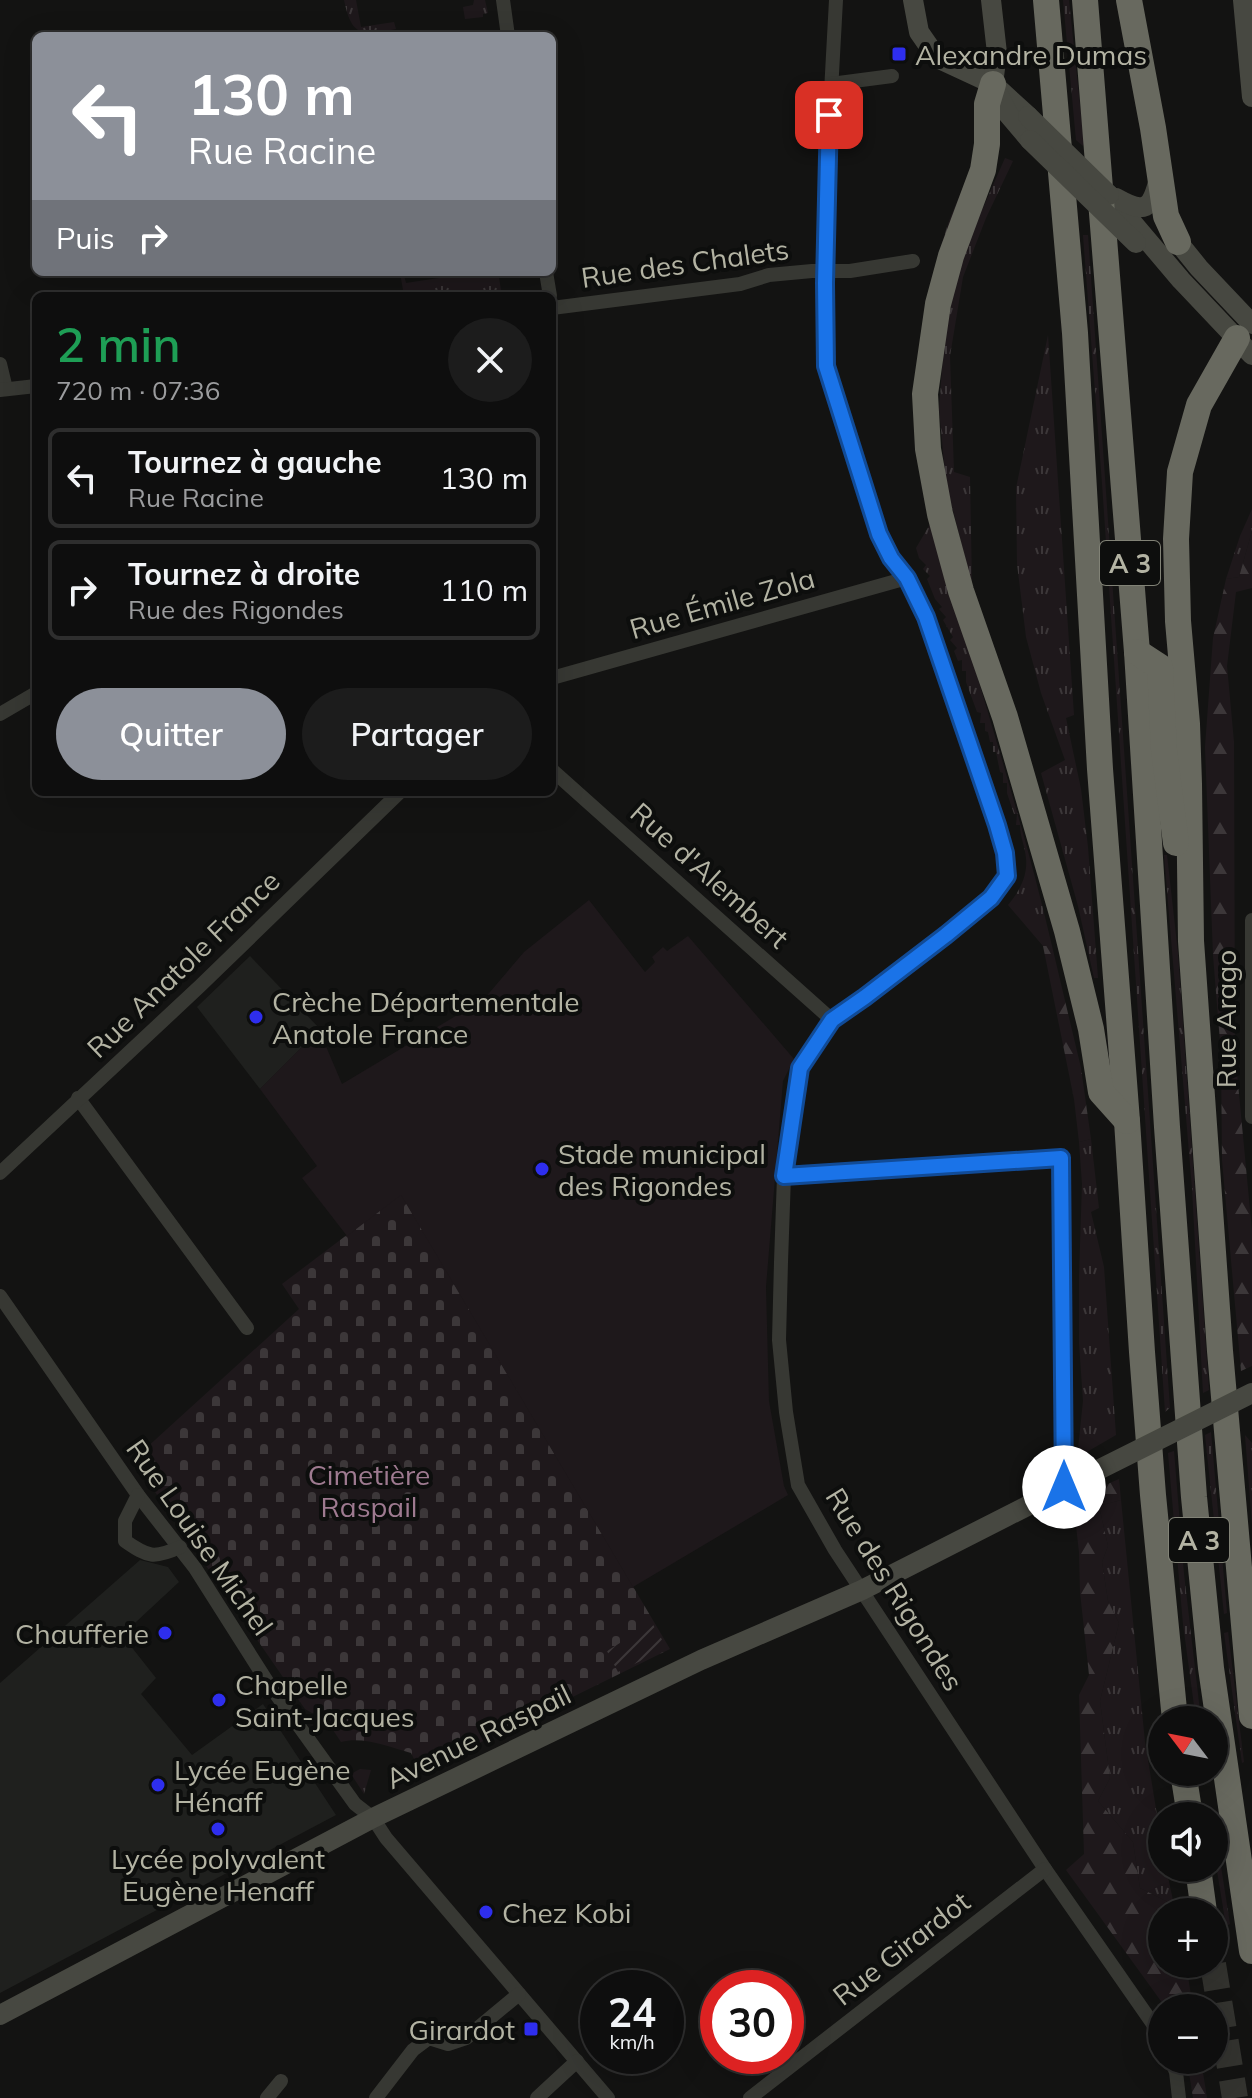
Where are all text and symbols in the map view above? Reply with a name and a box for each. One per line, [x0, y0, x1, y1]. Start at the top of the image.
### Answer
place label: Alexandre Dumas [915, 37, 1147, 72]
marker: Alexandre Dumas [890, 45, 908, 63]
text: 130 m [188, 59, 355, 129]
icon: left [56, 64, 160, 168]
pin [795, 81, 863, 149]
icon: arrive [807, 93, 851, 137]
text: Rue Racine [188, 128, 376, 173]
icon: right [131, 216, 175, 260]
text: Puis [56, 219, 115, 257]
street label: Rue des Chalets [579, 231, 791, 295]
text: 2 min [56, 314, 181, 374]
button: close [448, 318, 532, 402]
text: 720 m · 07:36 [56, 374, 220, 407]
text: Tournez à gauche [128, 443, 382, 481]
icon: left [60, 456, 104, 500]
text: 130 m [440, 459, 528, 497]
text: Rue Racine [128, 481, 264, 514]
road number: A 3 [1100, 541, 1160, 585]
text: Tournez à droite [128, 555, 360, 593]
street label: Rue Émile Zola [626, 560, 818, 646]
icon: right [60, 568, 104, 612]
text: 110 m [440, 571, 528, 609]
text: Rue des Rigondes [128, 593, 344, 626]
button: Quitter [56, 688, 286, 780]
button: Partager [302, 688, 532, 780]
street label: Rue d'Alembert [624, 795, 796, 955]
street label: Rue Anatole France [79, 863, 287, 1065]
street label: Rue Arago [1208, 950, 1243, 1088]
place label: Crèche Départementale Anatole France [272, 984, 579, 1051]
marker: Crèche Départementale Anatole France [247, 1008, 265, 1026]
place label: Stade municipal des Rigondes [558, 1136, 766, 1203]
marker: Stade municipal des Rigondes [533, 1160, 551, 1178]
street label: Rue Louise Michel [119, 1432, 281, 1642]
position arrow [1022, 1445, 1106, 1529]
park label: Cimetière Raspail [308, 1457, 430, 1524]
street label: Rue des Rigondes [819, 1481, 971, 1697]
road number: A 3 [1169, 1518, 1229, 1562]
place label: Chaufferie [15, 1616, 149, 1651]
marker: Chaufferie [156, 1624, 174, 1642]
place label: Chapelle Saint-Jacques [235, 1667, 415, 1734]
street label: Avenue Raspail [380, 1676, 576, 1796]
marker: Chapelle Saint-Jacques [210, 1691, 228, 1709]
north arrow [1148, 1706, 1228, 1786]
map controls [1148, 1706, 1228, 2074]
place label: Lycée Eugène Hénaff [174, 1752, 350, 1819]
marker: Lycée Eugène Hénaff [149, 1776, 167, 1794]
button: sound [1148, 1802, 1228, 1882]
marker: Lycée polyvalent Eugène Henaff [209, 1820, 227, 1838]
place label: Lycée polyvalent Eugène Henaff [111, 1841, 325, 1908]
street label: Rue Girardot [825, 1883, 977, 2012]
place label: Chez Kobi [502, 1895, 631, 1930]
button: + [1148, 1898, 1228, 1978]
marker: Chez Kobi [477, 1903, 495, 1921]
speed limit sign: 30 [700, 1970, 804, 2074]
text: 24 [608, 1987, 656, 2037]
button: − [1148, 1994, 1228, 2074]
place label: Girardot [409, 2012, 515, 2047]
marker: Girardot [522, 2020, 540, 2038]
text: km/h [609, 2029, 655, 2054]

